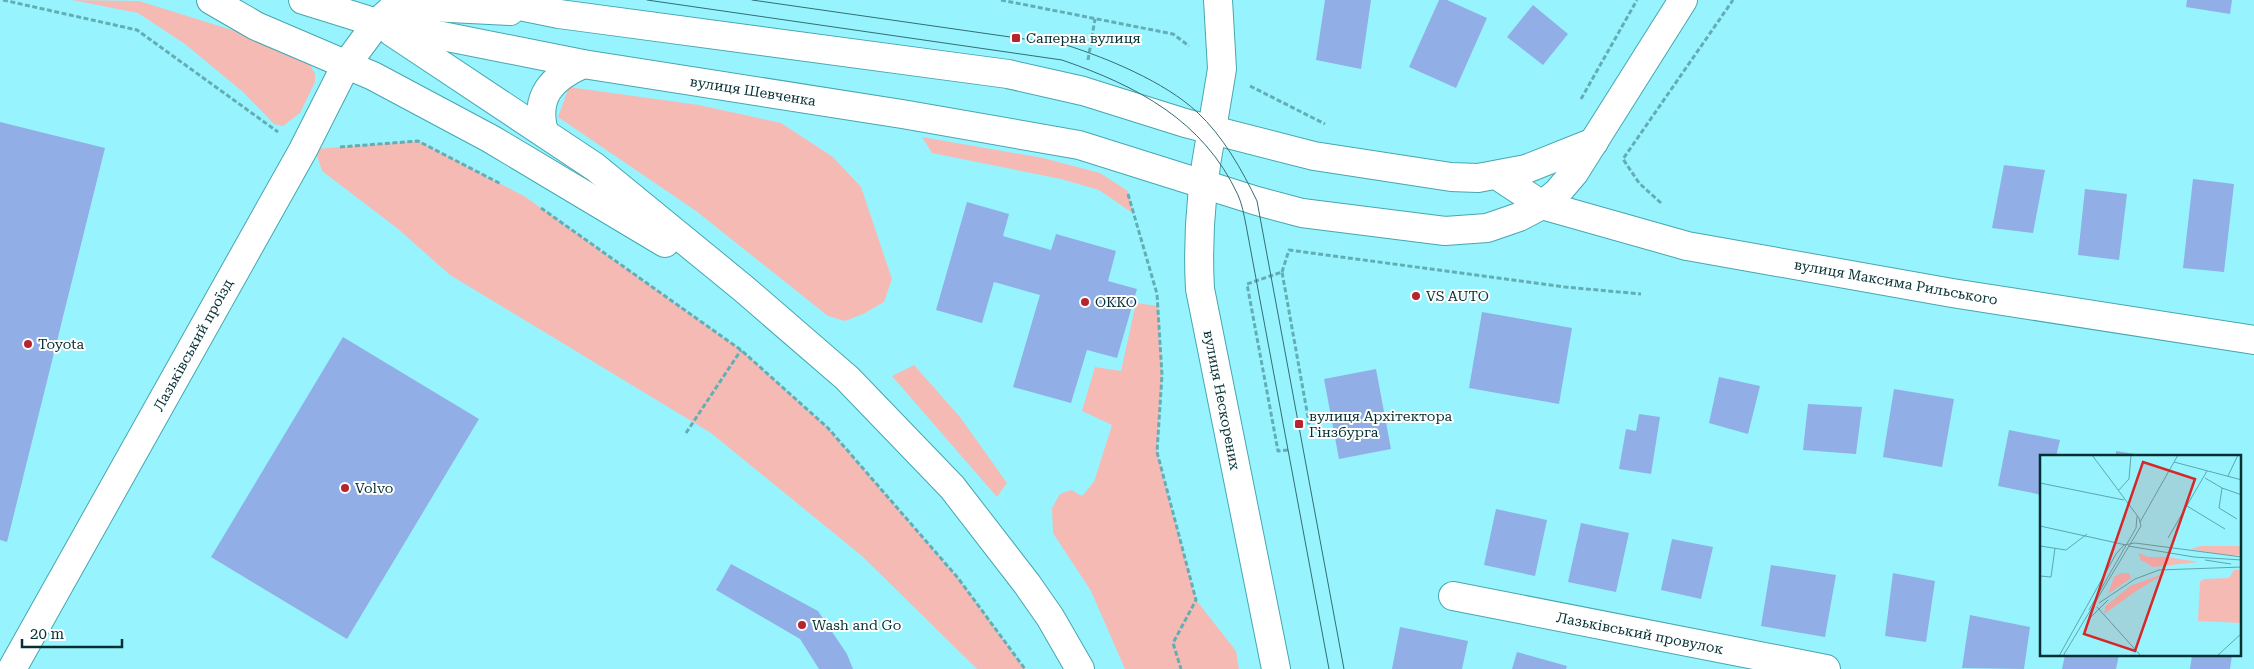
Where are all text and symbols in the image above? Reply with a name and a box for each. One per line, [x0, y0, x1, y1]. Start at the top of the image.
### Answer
place label: Саперна вулиця [1026, 30, 1141, 46]
marker: Саперна вулиця [1010, 32, 1022, 44]
street label: вулиця Шевченка [689, 73, 818, 109]
street label: вулиця Максима Рильського [1793, 256, 1999, 308]
street label: Лазьківський проїзд [150, 276, 236, 414]
place label: VS AUTO [1426, 288, 1489, 304]
marker: VS AUTO [1410, 290, 1422, 302]
place label: ОККО [1095, 294, 1137, 310]
marker: ОККО [1079, 296, 1091, 308]
street label: вулиця Нескорених [1201, 329, 1243, 471]
place label: Toyota [38, 336, 85, 352]
marker: Toyota [22, 338, 34, 350]
place label: вулиця Архітектора Гінзбурга [1309, 408, 1452, 440]
marker: вулиця Архітектора Гінзбурга [1293, 418, 1305, 430]
inset map [2040, 455, 2242, 656]
place label: Volvo [355, 480, 393, 496]
marker: Volvo [339, 482, 351, 494]
street label: Лазьківський провулок [1555, 609, 1725, 657]
scale bar [22, 616, 122, 648]
place label: Wash and Go [812, 617, 901, 633]
marker: Wash and Go [796, 619, 808, 631]
text: 20 m [30, 625, 65, 643]

